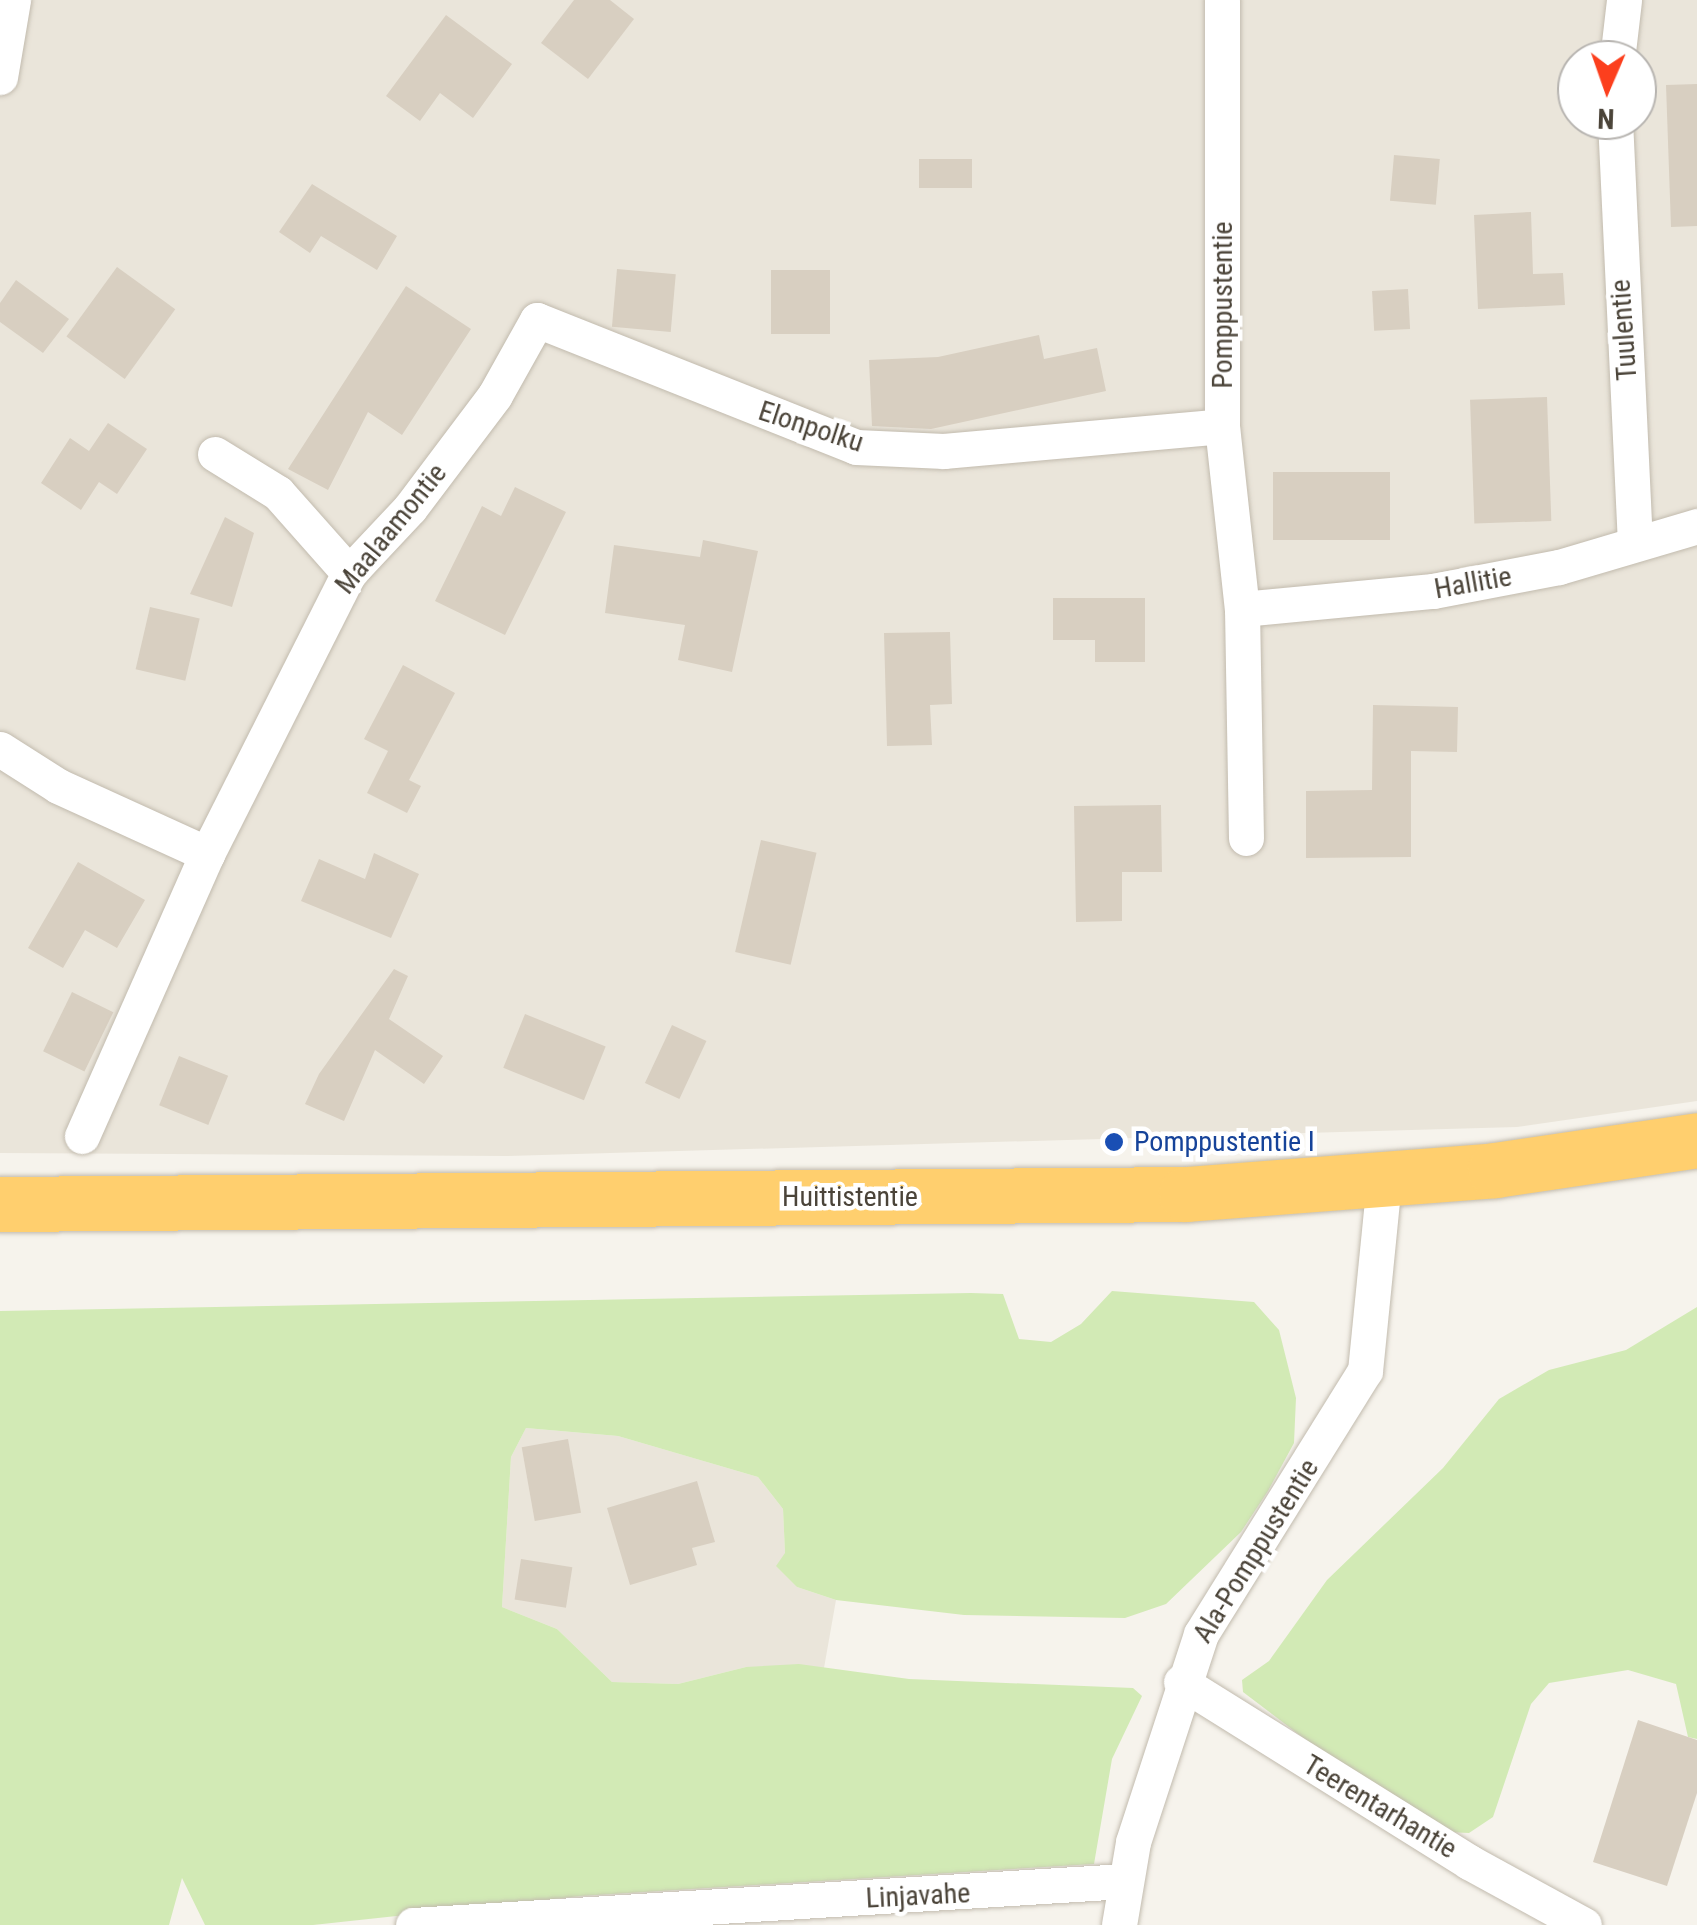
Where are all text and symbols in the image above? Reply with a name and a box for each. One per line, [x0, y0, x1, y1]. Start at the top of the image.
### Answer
north arrow [1557, 40, 1657, 140]
text: N [1597, 102, 1615, 135]
street label: Pomppustentie [1206, 221, 1240, 389]
street label: Tuulentie [1604, 278, 1644, 382]
street label: Elonpolku [754, 394, 868, 460]
street label: Maalaamontie [328, 457, 454, 601]
street label: Hallitie [1432, 560, 1514, 606]
place label: Pomppustentie I [1134, 1125, 1315, 1159]
marker: Pomppustentie I [1103, 1131, 1125, 1153]
street label: Huittistentie [782, 1180, 918, 1214]
street label: Ala-Pomppustentie [1186, 1453, 1326, 1649]
street label: Teerentarhantie [1297, 1748, 1463, 1866]
street label: Linjavahe [865, 1876, 971, 1916]

